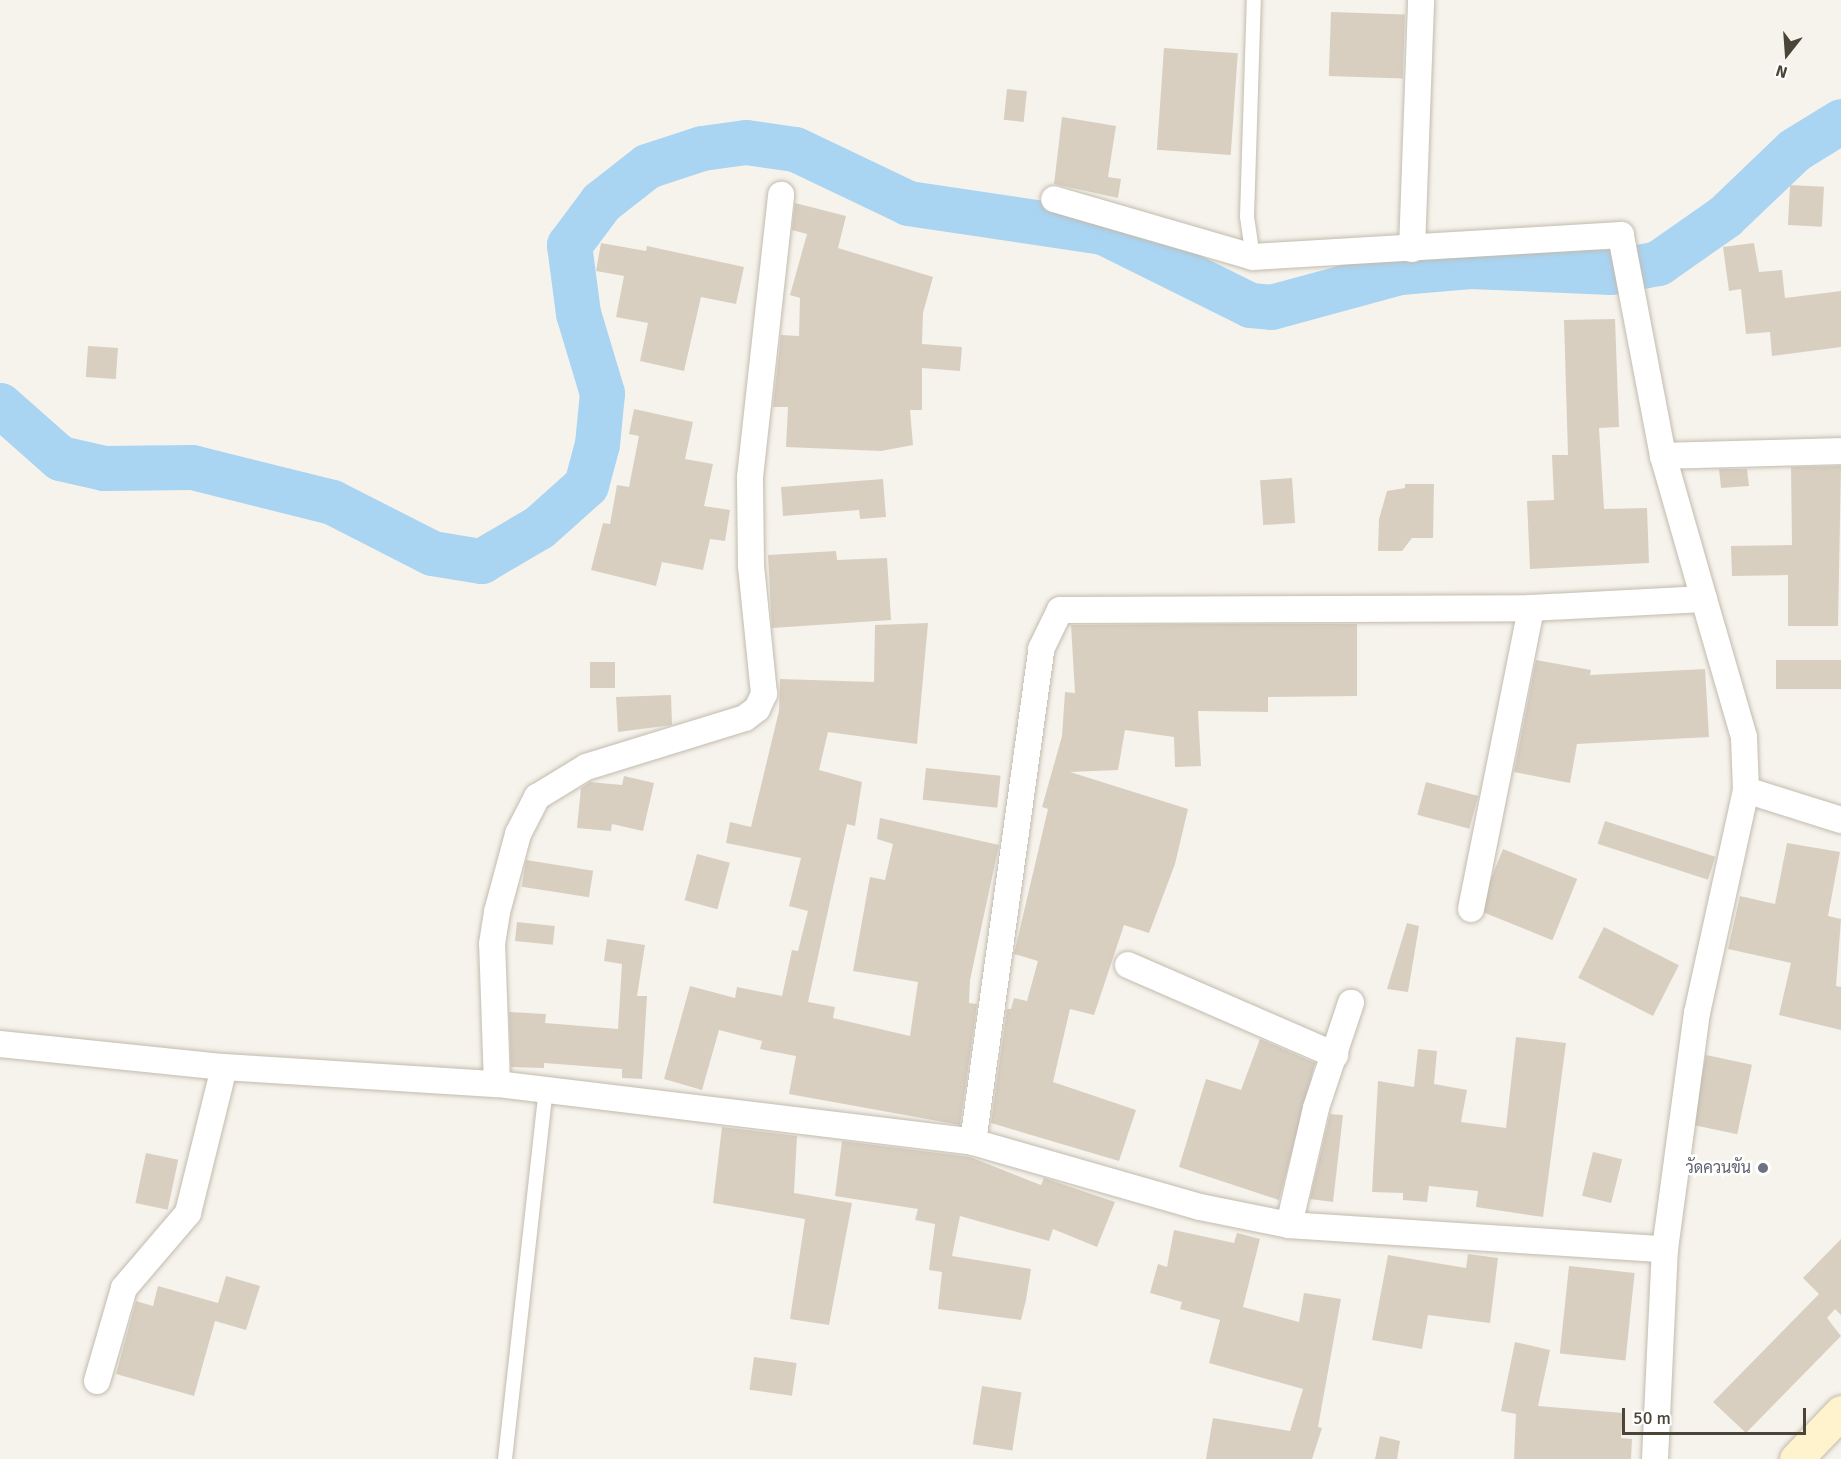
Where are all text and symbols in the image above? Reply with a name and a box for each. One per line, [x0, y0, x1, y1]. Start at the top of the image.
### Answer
north arrow [1757, 24, 1817, 84]
text: N [1773, 60, 1790, 82]
place label: วัดควนขัน [1686, 1158, 1751, 1178]
marker: วัดควนขัน [1756, 1161, 1770, 1175]
scale bar [1625, 1396, 1810, 1434]
text: 50 m [1633, 1407, 1671, 1429]

